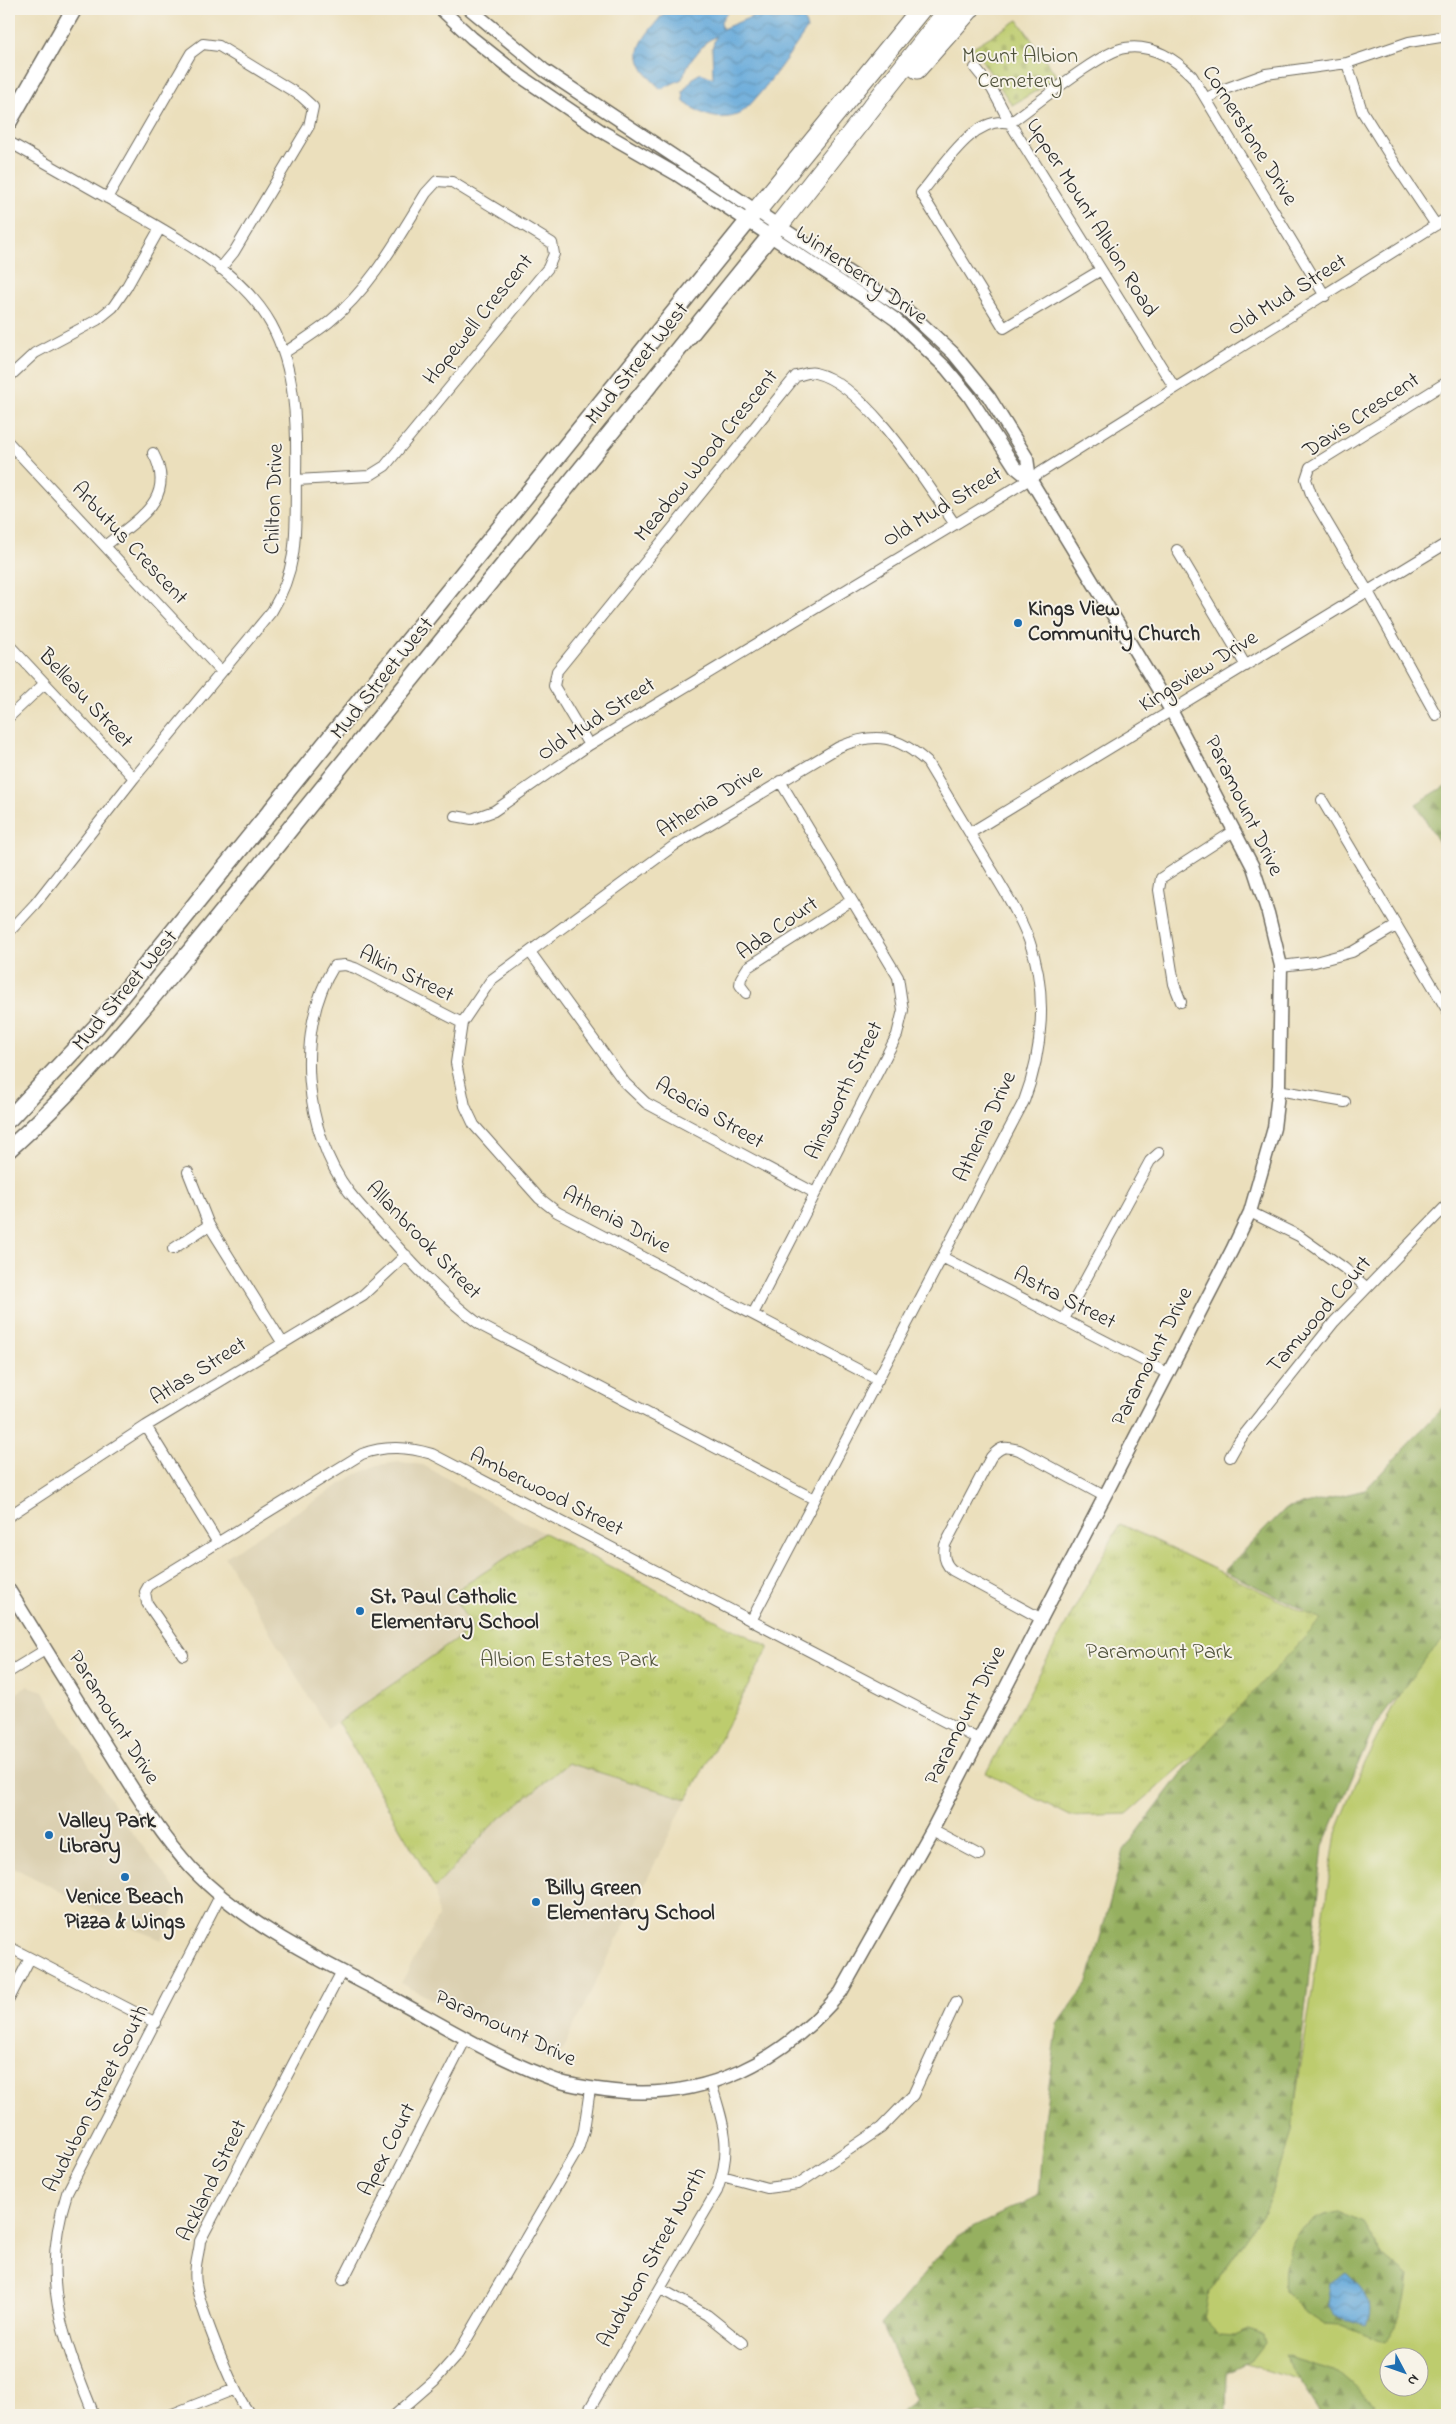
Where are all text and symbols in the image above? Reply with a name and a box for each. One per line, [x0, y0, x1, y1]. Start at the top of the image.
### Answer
park label: Mount Albion Cemetery [962, 41, 1078, 99]
street label: Cornerstone Drive [1193, 60, 1305, 212]
street label: Upper Mount Albion Road [1017, 112, 1165, 324]
street label: Winterberry Drive [787, 218, 934, 335]
street label: Old Mud Street [1222, 246, 1354, 345]
street label: Hopewell Crescent [416, 247, 542, 393]
street label: Mud Street West [578, 295, 698, 432]
street label: Meadow Wood Crescent [627, 362, 787, 549]
street label: Davis Crescent [1296, 365, 1427, 468]
street label: Chilton Drive [257, 443, 293, 555]
street label: Old Mud Street [877, 459, 1010, 557]
street label: Arbutus Crescent [63, 475, 195, 613]
place label: Kings View Community Church [1028, 594, 1200, 652]
street label: Mud Street West [323, 610, 443, 747]
marker: Kings View Community Church [1012, 617, 1024, 629]
street label: Kingsview Drive [1133, 623, 1265, 722]
street label: Belleau Street [29, 641, 141, 757]
street label: Old Mud Street [532, 669, 663, 770]
street label: Paramount Drive [1195, 730, 1291, 882]
street label: Athenia Drive [651, 757, 769, 847]
street label: Ada Court [731, 889, 826, 969]
street label: Mud Street West [65, 923, 187, 1059]
street label: Alkin Street [353, 938, 460, 1012]
street label: Ainsworth Street [798, 1016, 893, 1166]
street label: Athenia Drive [946, 1066, 1026, 1188]
street label: Acacia Street [648, 1070, 770, 1159]
street label: Allanbrook Street [358, 1174, 489, 1308]
street label: Athenia Drive [556, 1179, 676, 1263]
street label: Tamwood Court [1260, 1249, 1381, 1381]
street label: Astra Street [1007, 1259, 1122, 1339]
street label: Paramount Drive [1104, 1282, 1202, 1432]
street label: Atlas Street [144, 1329, 254, 1414]
street label: Amberwood Street [463, 1440, 629, 1546]
place label: St. Paul Catholic Elementary School [370, 1582, 539, 1640]
marker: St. Paul Catholic Elementary School [354, 1605, 366, 1617]
park label: Paramount Park [1086, 1637, 1233, 1669]
street label: Paramount Drive [917, 1641, 1015, 1791]
street label: Paramount Drive [59, 1645, 167, 1791]
park label: Albion Estates Park [480, 1645, 658, 1677]
place label: Valley Park Library [58, 1806, 157, 1864]
marker: Valley Park Library [43, 1829, 55, 1841]
marker: Venice Beach Pizza & Wings [119, 1871, 131, 1883]
place label: Billy Green Elementary School [545, 1873, 715, 1931]
place label: Venice Beach Pizza & Wings [65, 1882, 185, 1940]
marker: Billy Green Elementary School [530, 1896, 542, 1908]
street label: Paramount Drive [429, 1982, 581, 2076]
street label: Audubon Street South [36, 1999, 158, 2199]
street label: Apex Court [351, 2097, 425, 2202]
street label: Ackland Street [170, 2114, 257, 2248]
street label: Audubon Street North [590, 2162, 716, 2354]
north arrow [1378, 2346, 1428, 2396]
text: N [1402, 2369, 1424, 2390]

